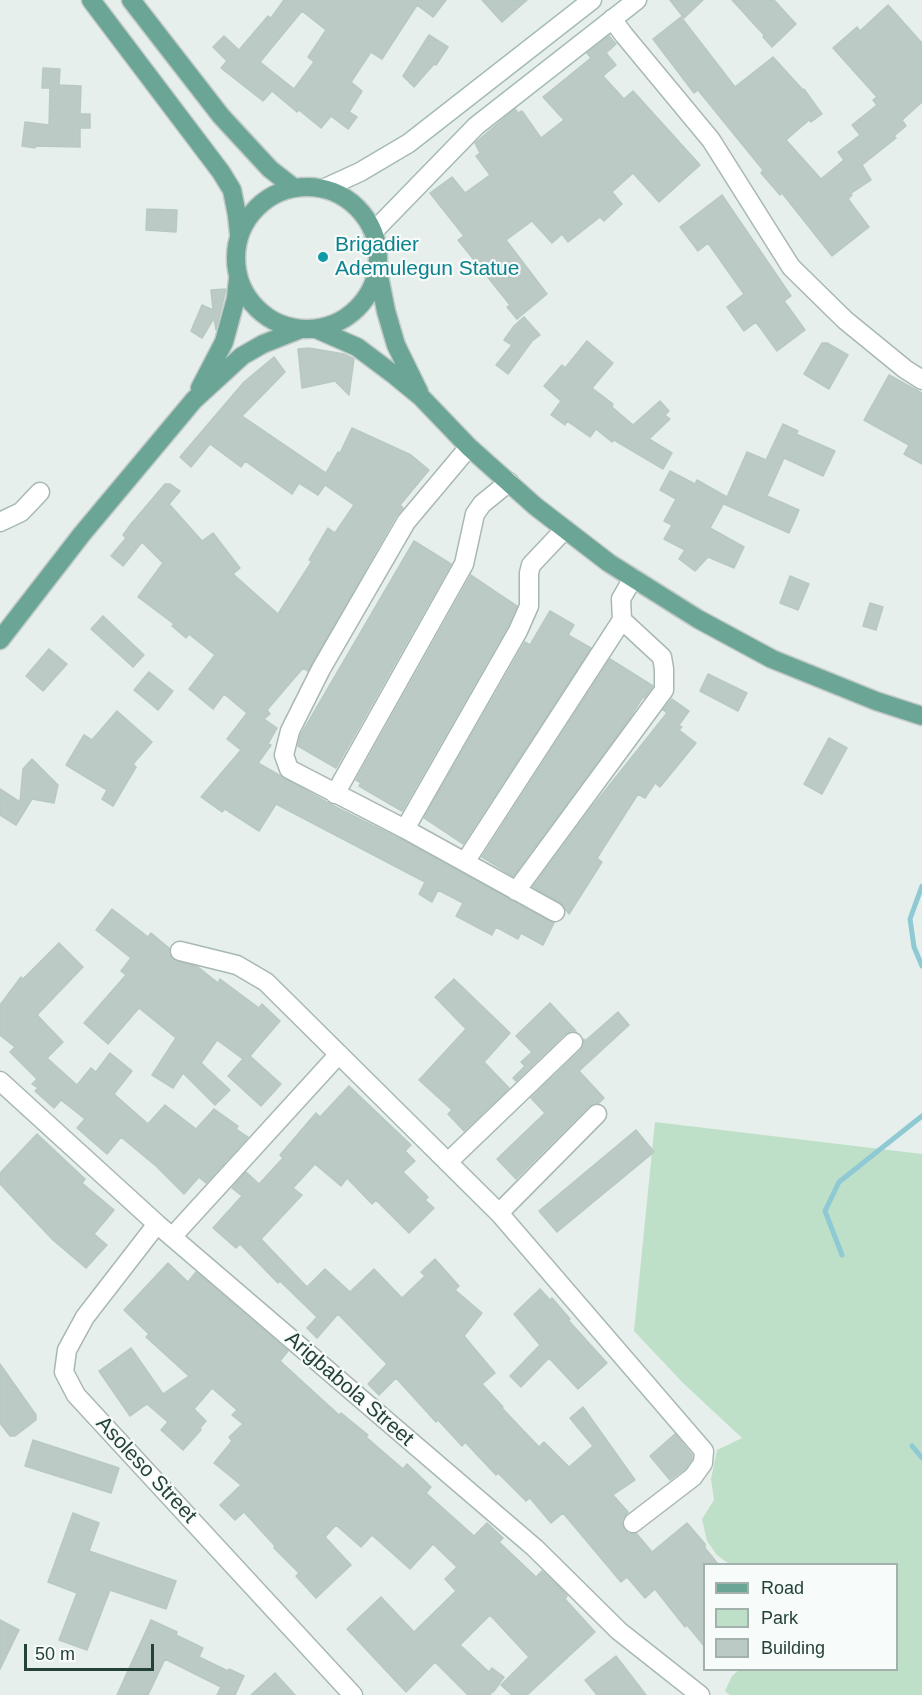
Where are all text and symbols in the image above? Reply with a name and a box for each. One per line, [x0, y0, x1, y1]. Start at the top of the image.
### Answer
place label: Brigadier Ademulegun Statue [335, 232, 519, 282]
marker: Brigadier Ademulegun Statue [316, 250, 330, 264]
street label: Arigbabola Street [280, 1326, 418, 1452]
street label: Asoleso Street [90, 1411, 202, 1529]
legend [703, 1563, 898, 1671]
text: Road [761, 1578, 804, 1598]
text: Park [761, 1608, 798, 1628]
scale bar [27, 1632, 158, 1670]
text: Building [761, 1638, 825, 1658]
text: 50 m [35, 1644, 75, 1664]

